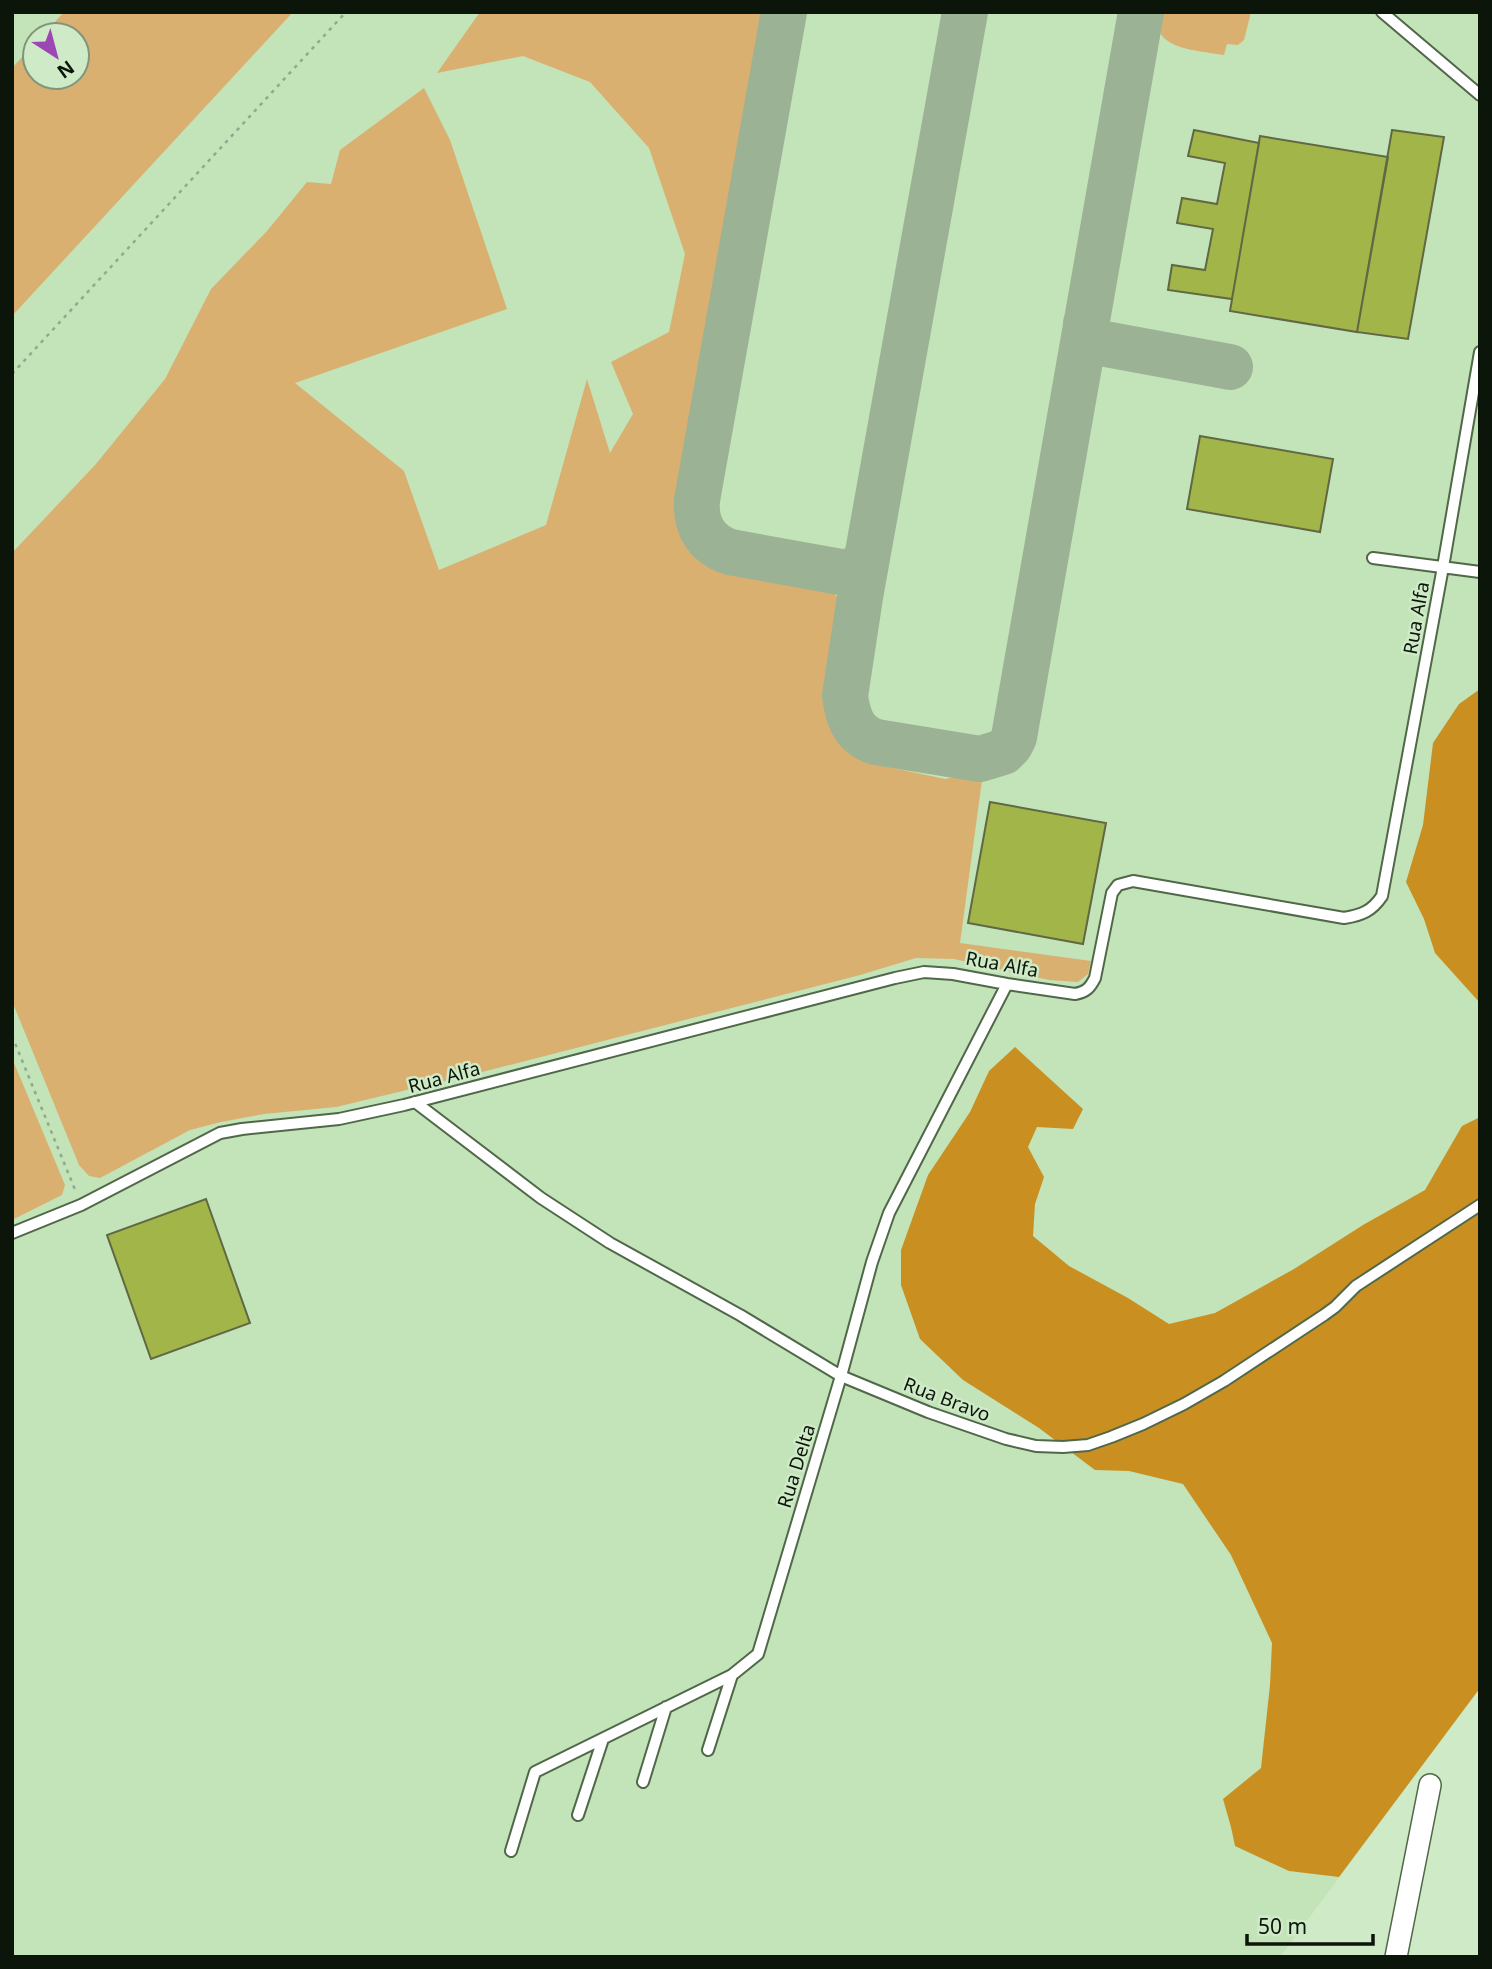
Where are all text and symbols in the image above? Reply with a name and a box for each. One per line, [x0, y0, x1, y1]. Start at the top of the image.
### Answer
north arrow [21, 21, 91, 91]
text: N [52, 55, 80, 85]
street label: Rua Alfa [1397, 580, 1435, 656]
street label: Rua Alfa [964, 945, 1040, 983]
street label: Rua Alfa [405, 1055, 483, 1099]
street label: Rua Bravo [900, 1371, 994, 1427]
street label: Rua Delta [771, 1421, 821, 1511]
scale bar [1247, 1902, 1373, 1946]
text: 50 m [1258, 1912, 1307, 1940]

